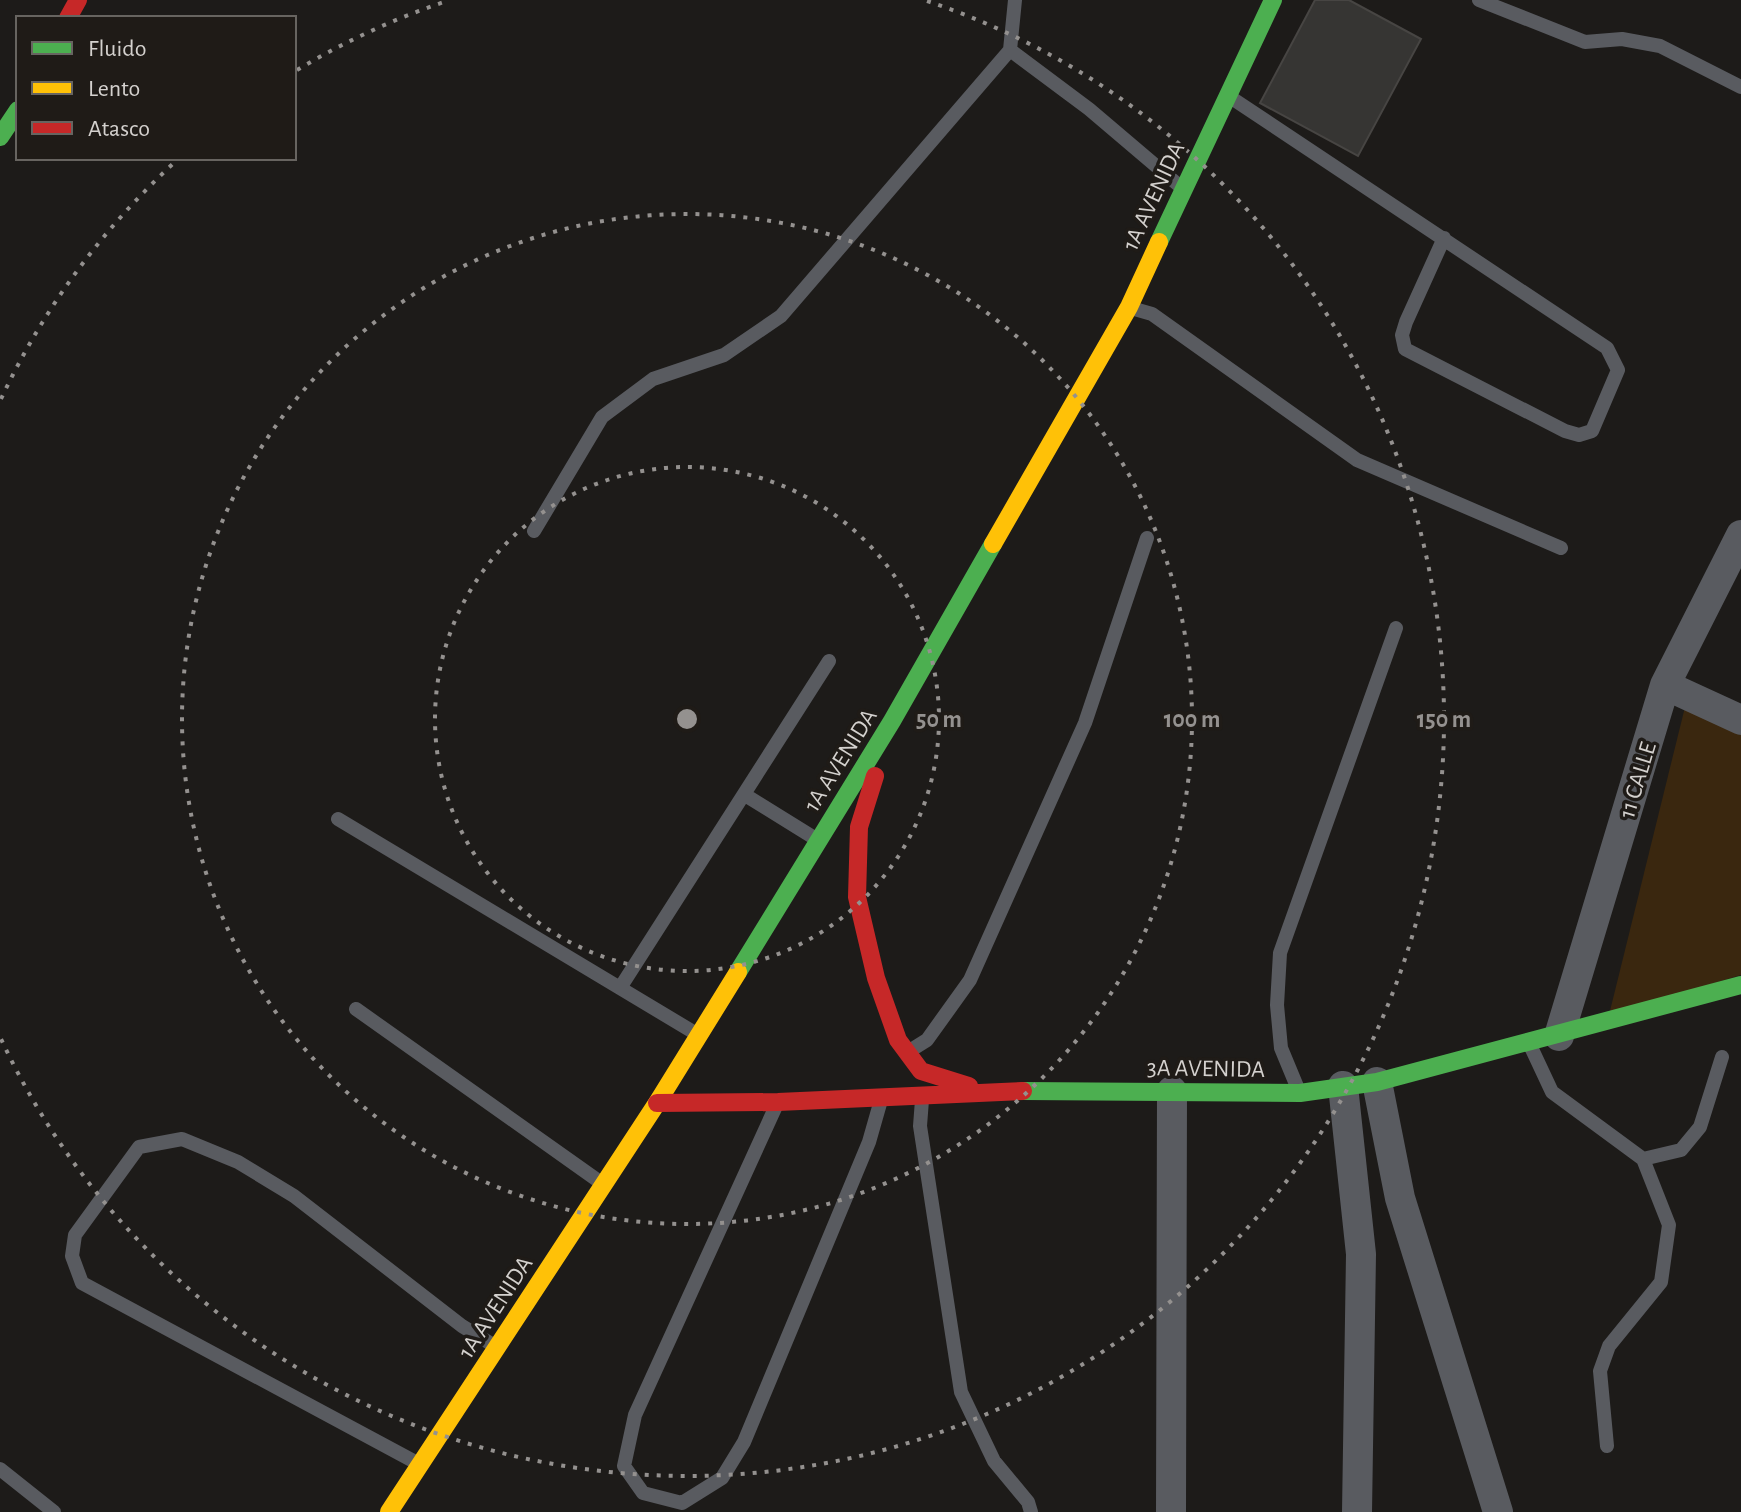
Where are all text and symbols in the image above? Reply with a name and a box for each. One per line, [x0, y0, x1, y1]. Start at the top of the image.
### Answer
legend [16, 16, 296, 160]
text: Fluido [88, 37, 147, 61]
text: Lento [88, 77, 140, 101]
text: Atasco [88, 117, 150, 141]
street label: 1A AVENIDA [1118, 138, 1189, 254]
centre of rings [673, 705, 701, 733]
street label: 1A AVENIDA [800, 705, 882, 816]
text: 50 m [916, 708, 962, 732]
text: 100 m [1164, 708, 1220, 732]
text: 150 m [1417, 708, 1471, 732]
street label: 11 CALLE [1615, 739, 1661, 821]
street label: 3A AVENIDA [1147, 1056, 1265, 1082]
street label: 1A AVENIDA [454, 1252, 538, 1363]

